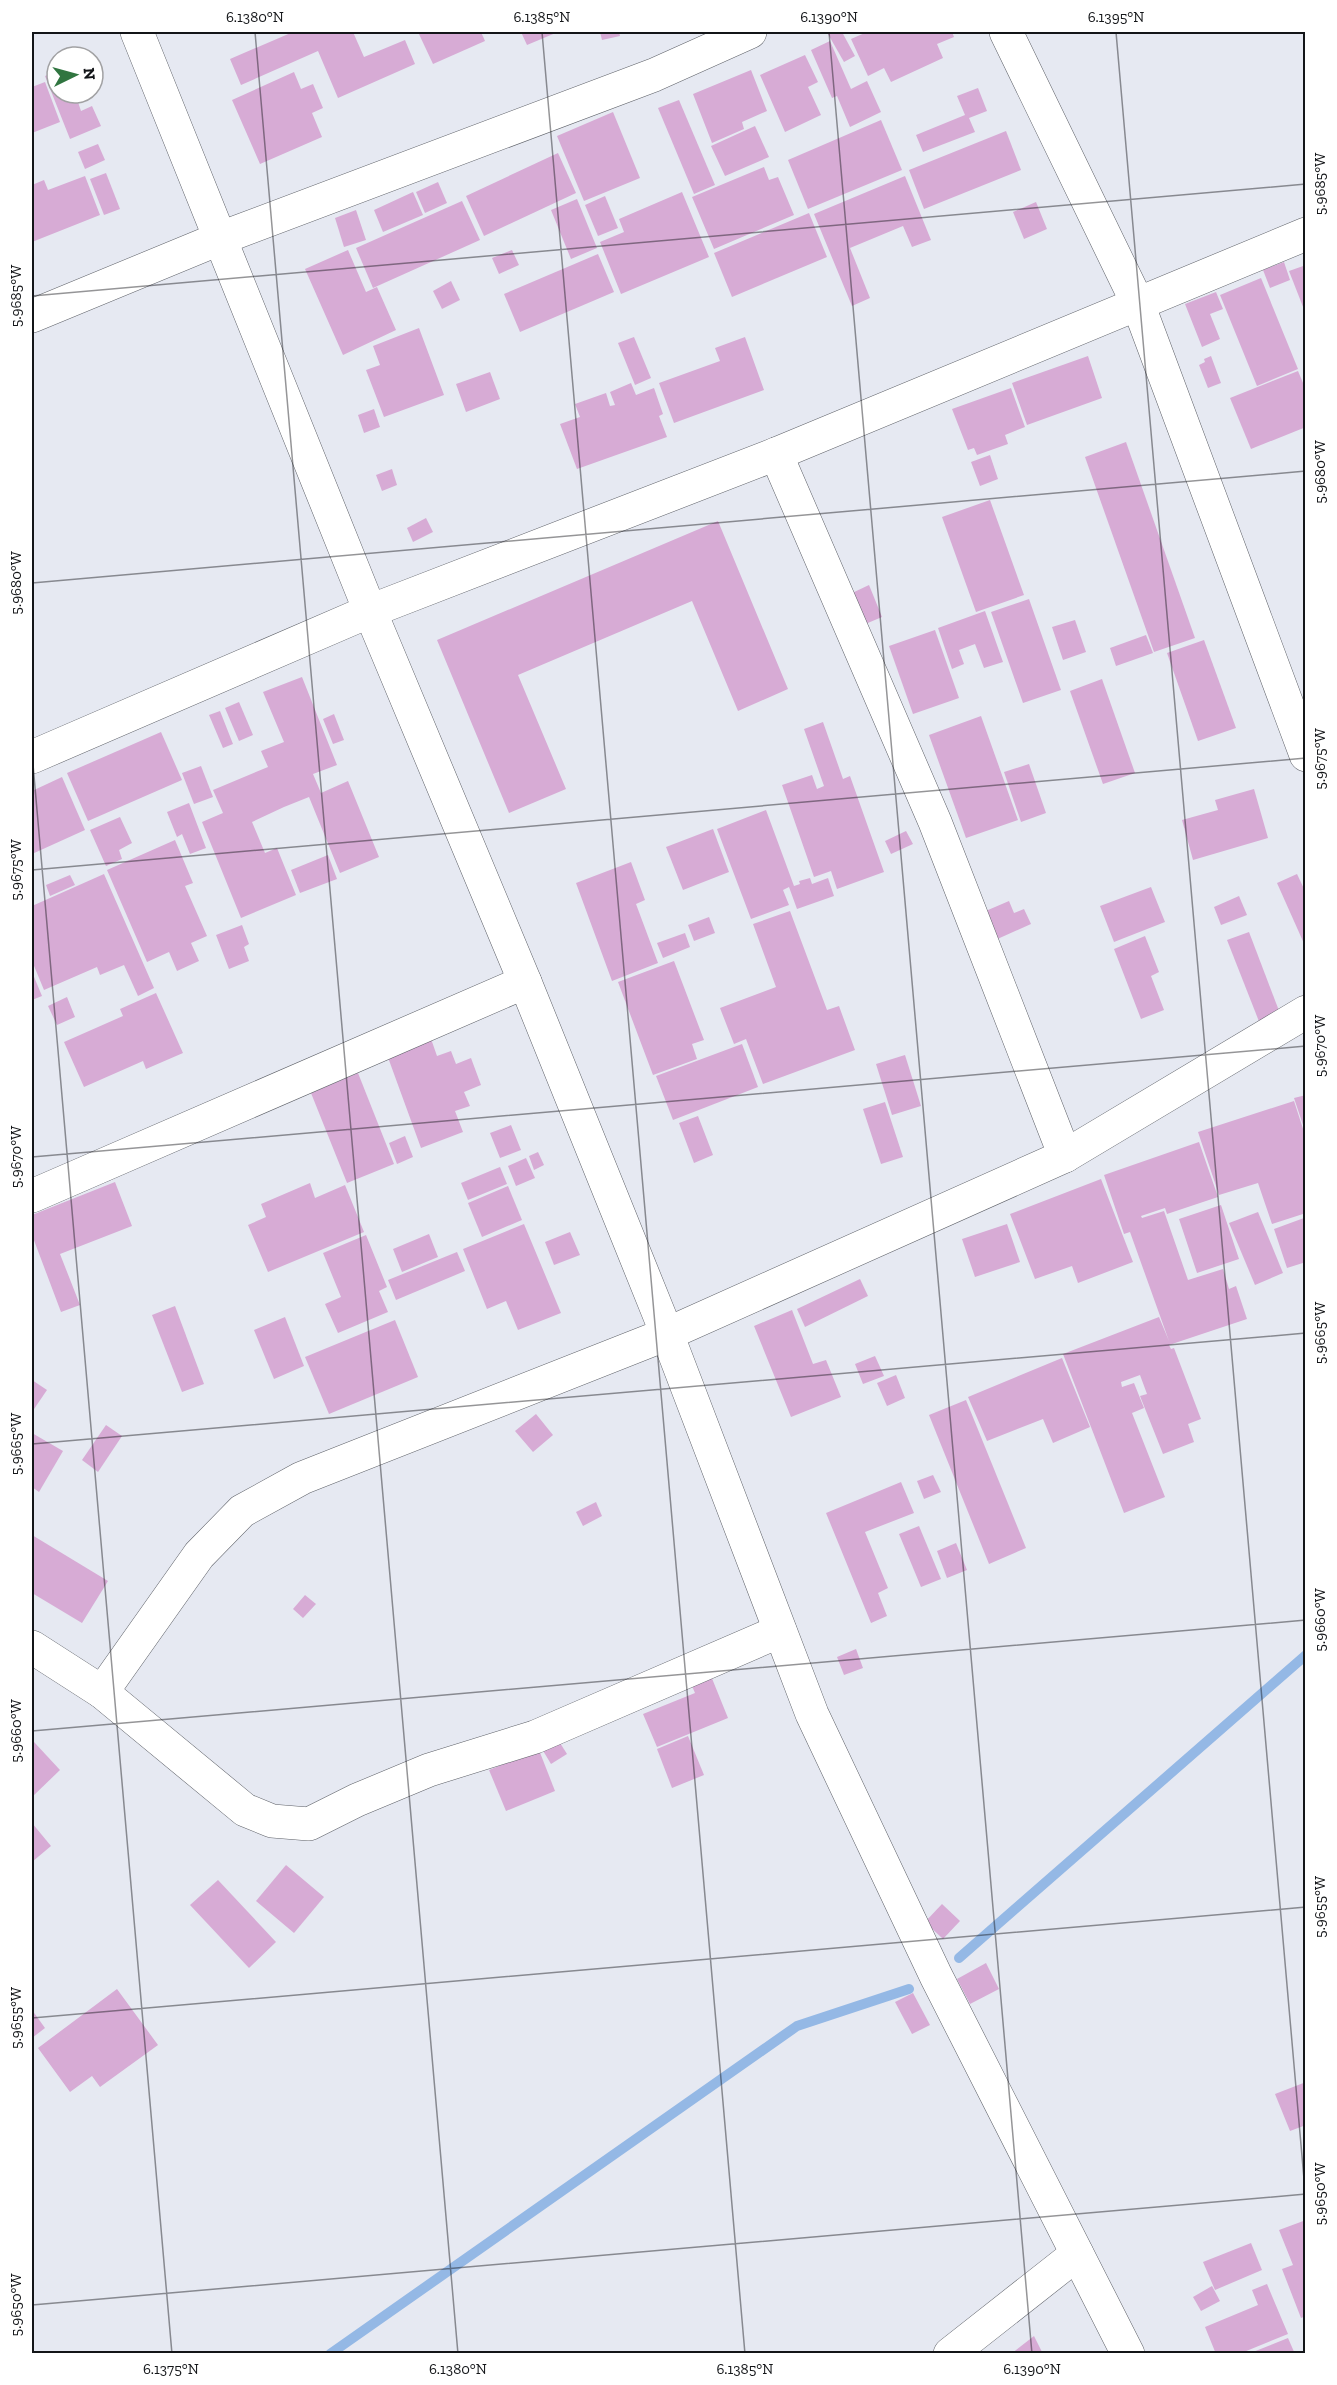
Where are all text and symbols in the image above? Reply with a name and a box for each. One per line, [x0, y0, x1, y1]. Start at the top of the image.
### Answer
text: 6.1380°N [226, 8, 284, 26]
text: 6.1385°N [514, 8, 570, 26]
text: 6.1390°N [800, 8, 858, 26]
text: 6.1395°N [1088, 8, 1144, 26]
north arrow [45, 45, 105, 105]
text: N [79, 67, 99, 81]
text: 5.9685°W [1311, 153, 1329, 215]
text: 5.9685°W [7, 265, 25, 327]
text: 5.9680°W [1311, 440, 1329, 504]
text: 5.9680°W [7, 551, 25, 615]
text: 5.9675°W [1311, 728, 1329, 790]
text: 5.9675°W [7, 839, 25, 901]
text: 5.9670°W [1311, 1015, 1329, 1077]
text: 5.9670°W [7, 1126, 25, 1188]
text: 5.9665°W [1311, 1302, 1329, 1364]
text: 5.9665°W [7, 1413, 25, 1475]
text: 5.9660°W [1311, 1588, 1329, 1652]
text: 5.9660°W [7, 1699, 25, 1763]
text: 5.9655°W [1311, 1876, 1329, 1938]
text: 5.9655°W [7, 1987, 25, 2049]
text: 5.9650°W [1311, 2162, 1329, 2226]
text: 5.9650°W [7, 2273, 25, 2337]
text: 6.1375°N [143, 2360, 199, 2378]
text: 6.1380°N [429, 2360, 487, 2378]
text: 6.1385°N [717, 2360, 773, 2378]
text: 6.1390°N [1003, 2360, 1061, 2378]

